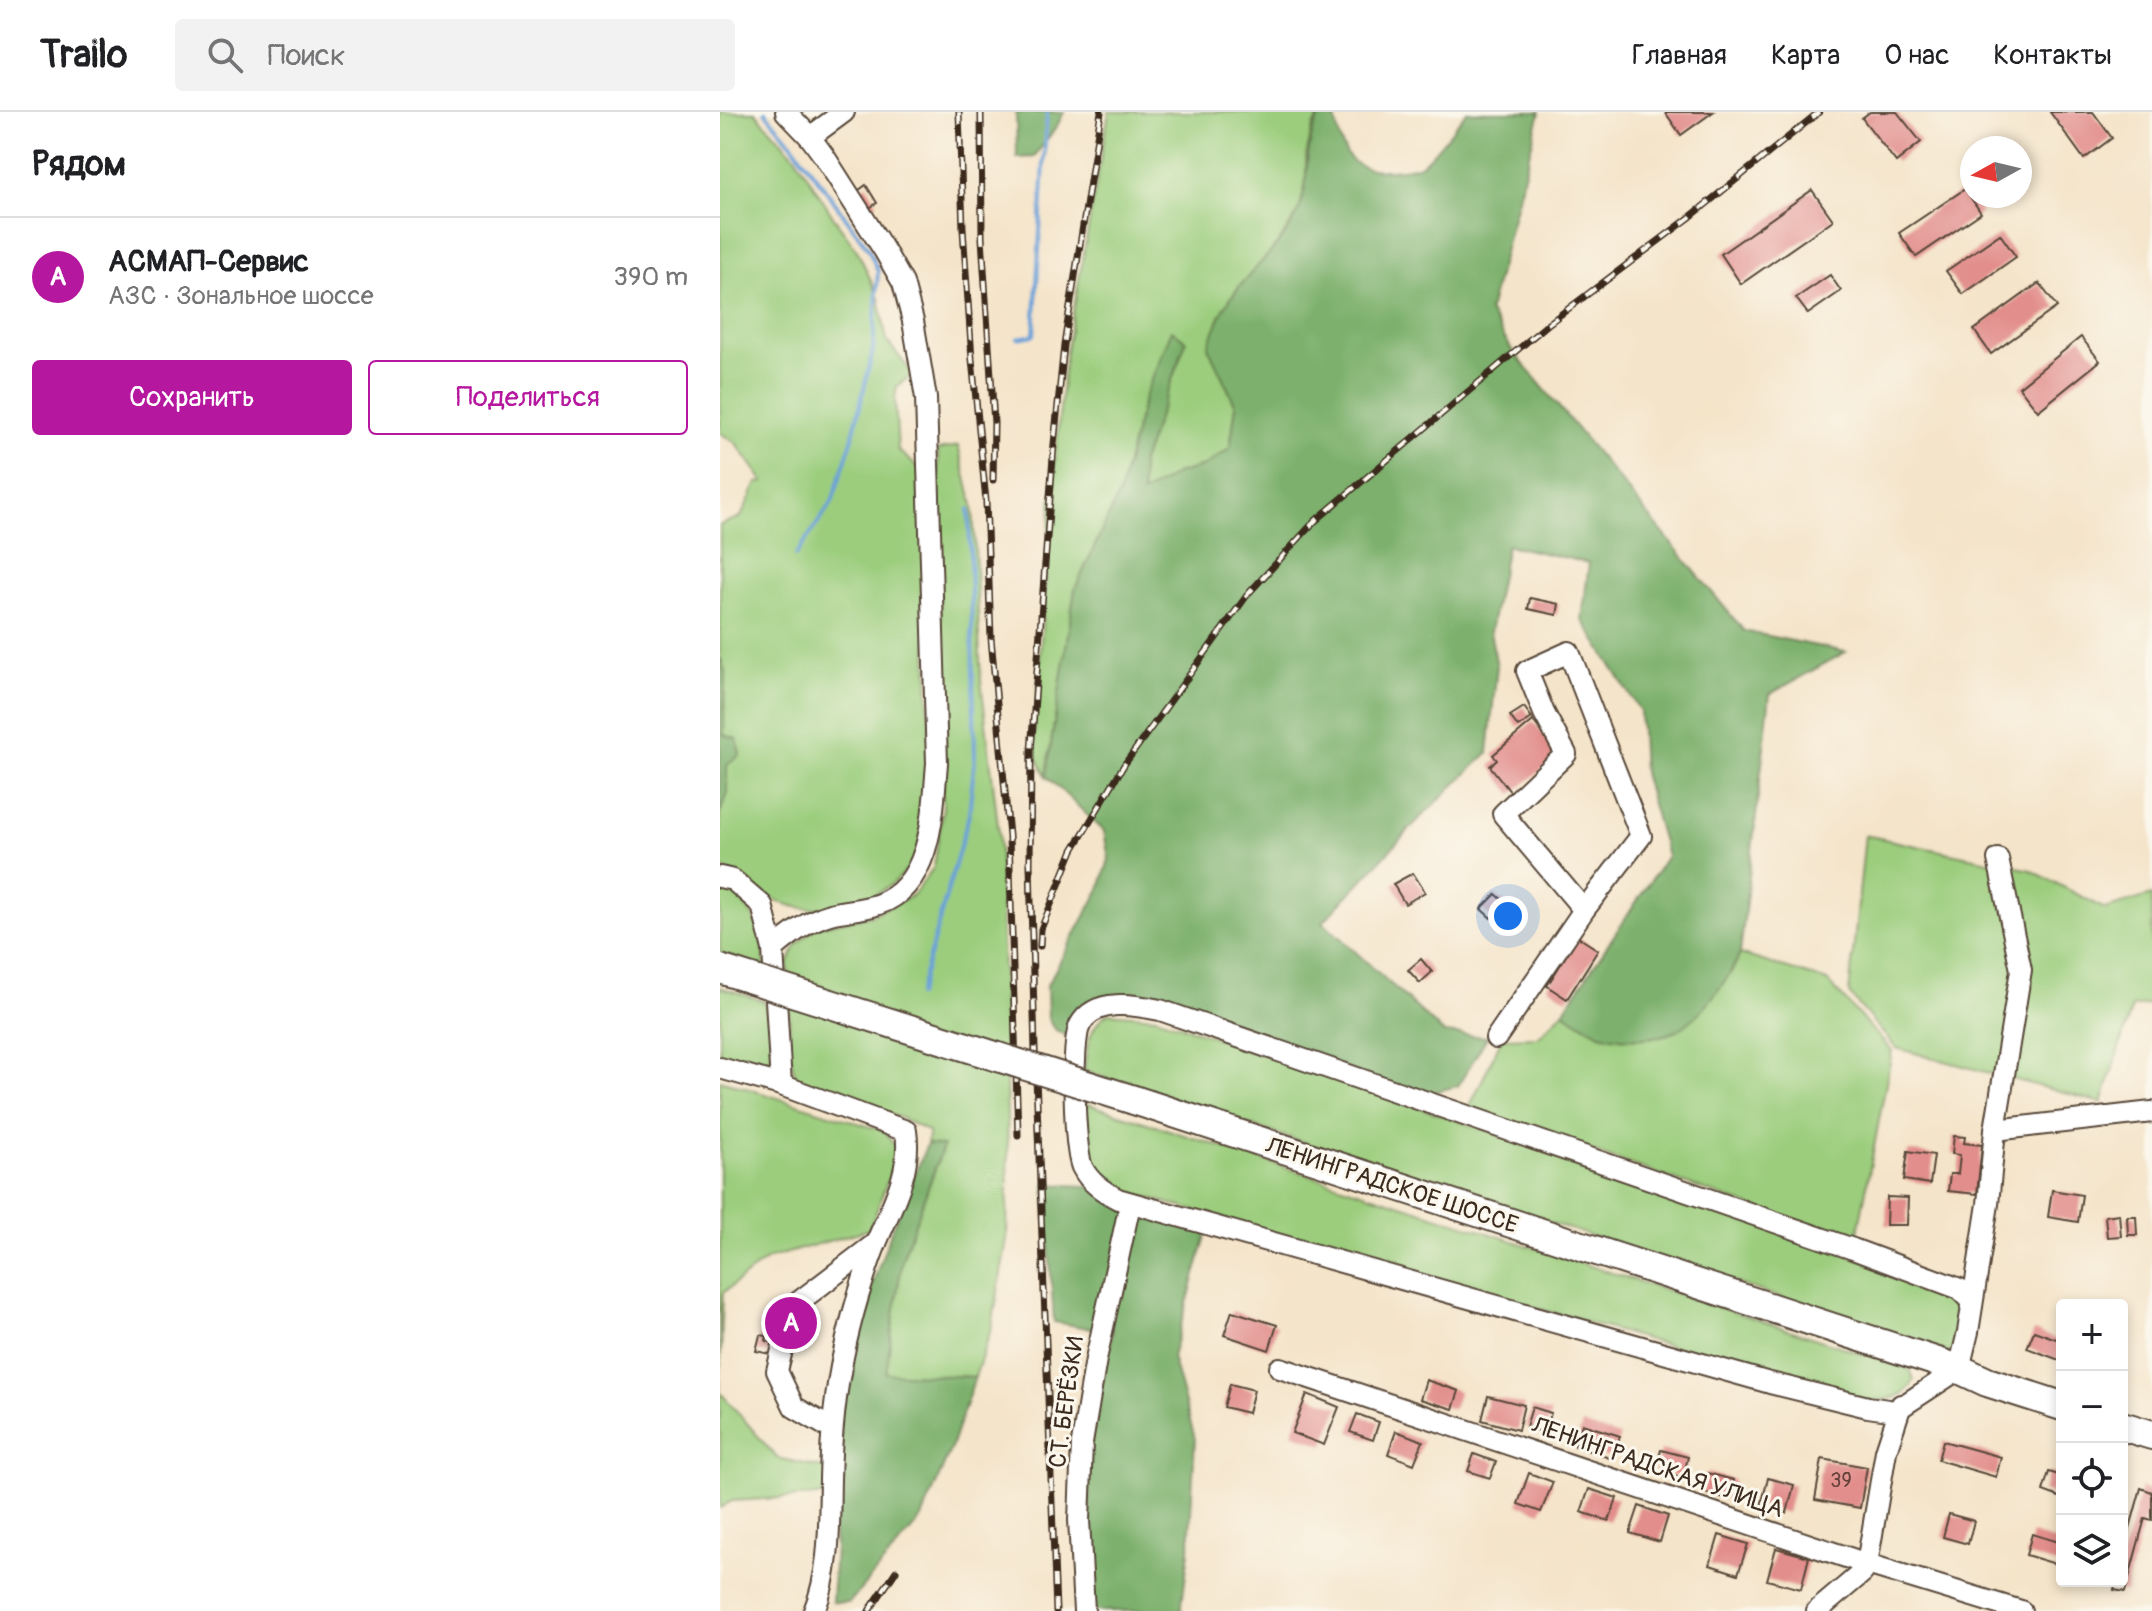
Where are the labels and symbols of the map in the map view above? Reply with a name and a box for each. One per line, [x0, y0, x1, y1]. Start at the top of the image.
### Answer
north arrow [1960, 136, 2032, 208]
your location [1488, 896, 1528, 936]
street label: ЛЕНИНГРАДСКОЕ ШОССЕ [1261, 1131, 1522, 1240]
pin: A [765, 1293, 817, 1353]
street label: СТ. БЕРЁЗКИ [1043, 1334, 1090, 1470]
street label: ЛЕНИНГРАДСКАЯ УЛИЦА [1527, 1410, 1787, 1524]
house number: 39 [1830, 1468, 1852, 1493]

